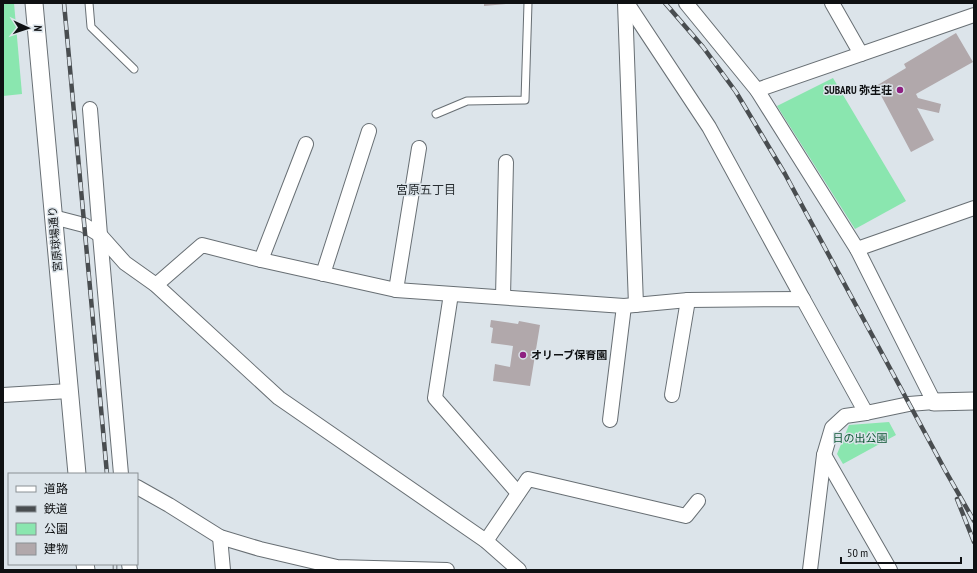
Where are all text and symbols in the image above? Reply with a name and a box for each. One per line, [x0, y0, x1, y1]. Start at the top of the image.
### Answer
north arrow [8, 8, 48, 48]
text: N [31, 25, 45, 32]
place label: SUBARU 弥生荘 [824, 83, 892, 97]
marker: SUBARU 弥生荘 [895, 85, 905, 95]
district label: 宮原五丁目 [396, 182, 456, 197]
street label: 宮原球場通り [45, 206, 65, 272]
place label: オリーブ保育園 [531, 348, 607, 362]
marker: オリーブ保育園 [518, 350, 528, 360]
park label: 日の出公園 [833, 431, 888, 445]
legend [8, 473, 138, 565]
text: 道路 [44, 481, 68, 496]
text: 鉄道 [44, 501, 68, 516]
text: 公園 [44, 521, 68, 536]
scale bar [841, 539, 961, 565]
text: 建物 [44, 541, 68, 556]
text: 50 m [847, 545, 868, 560]

